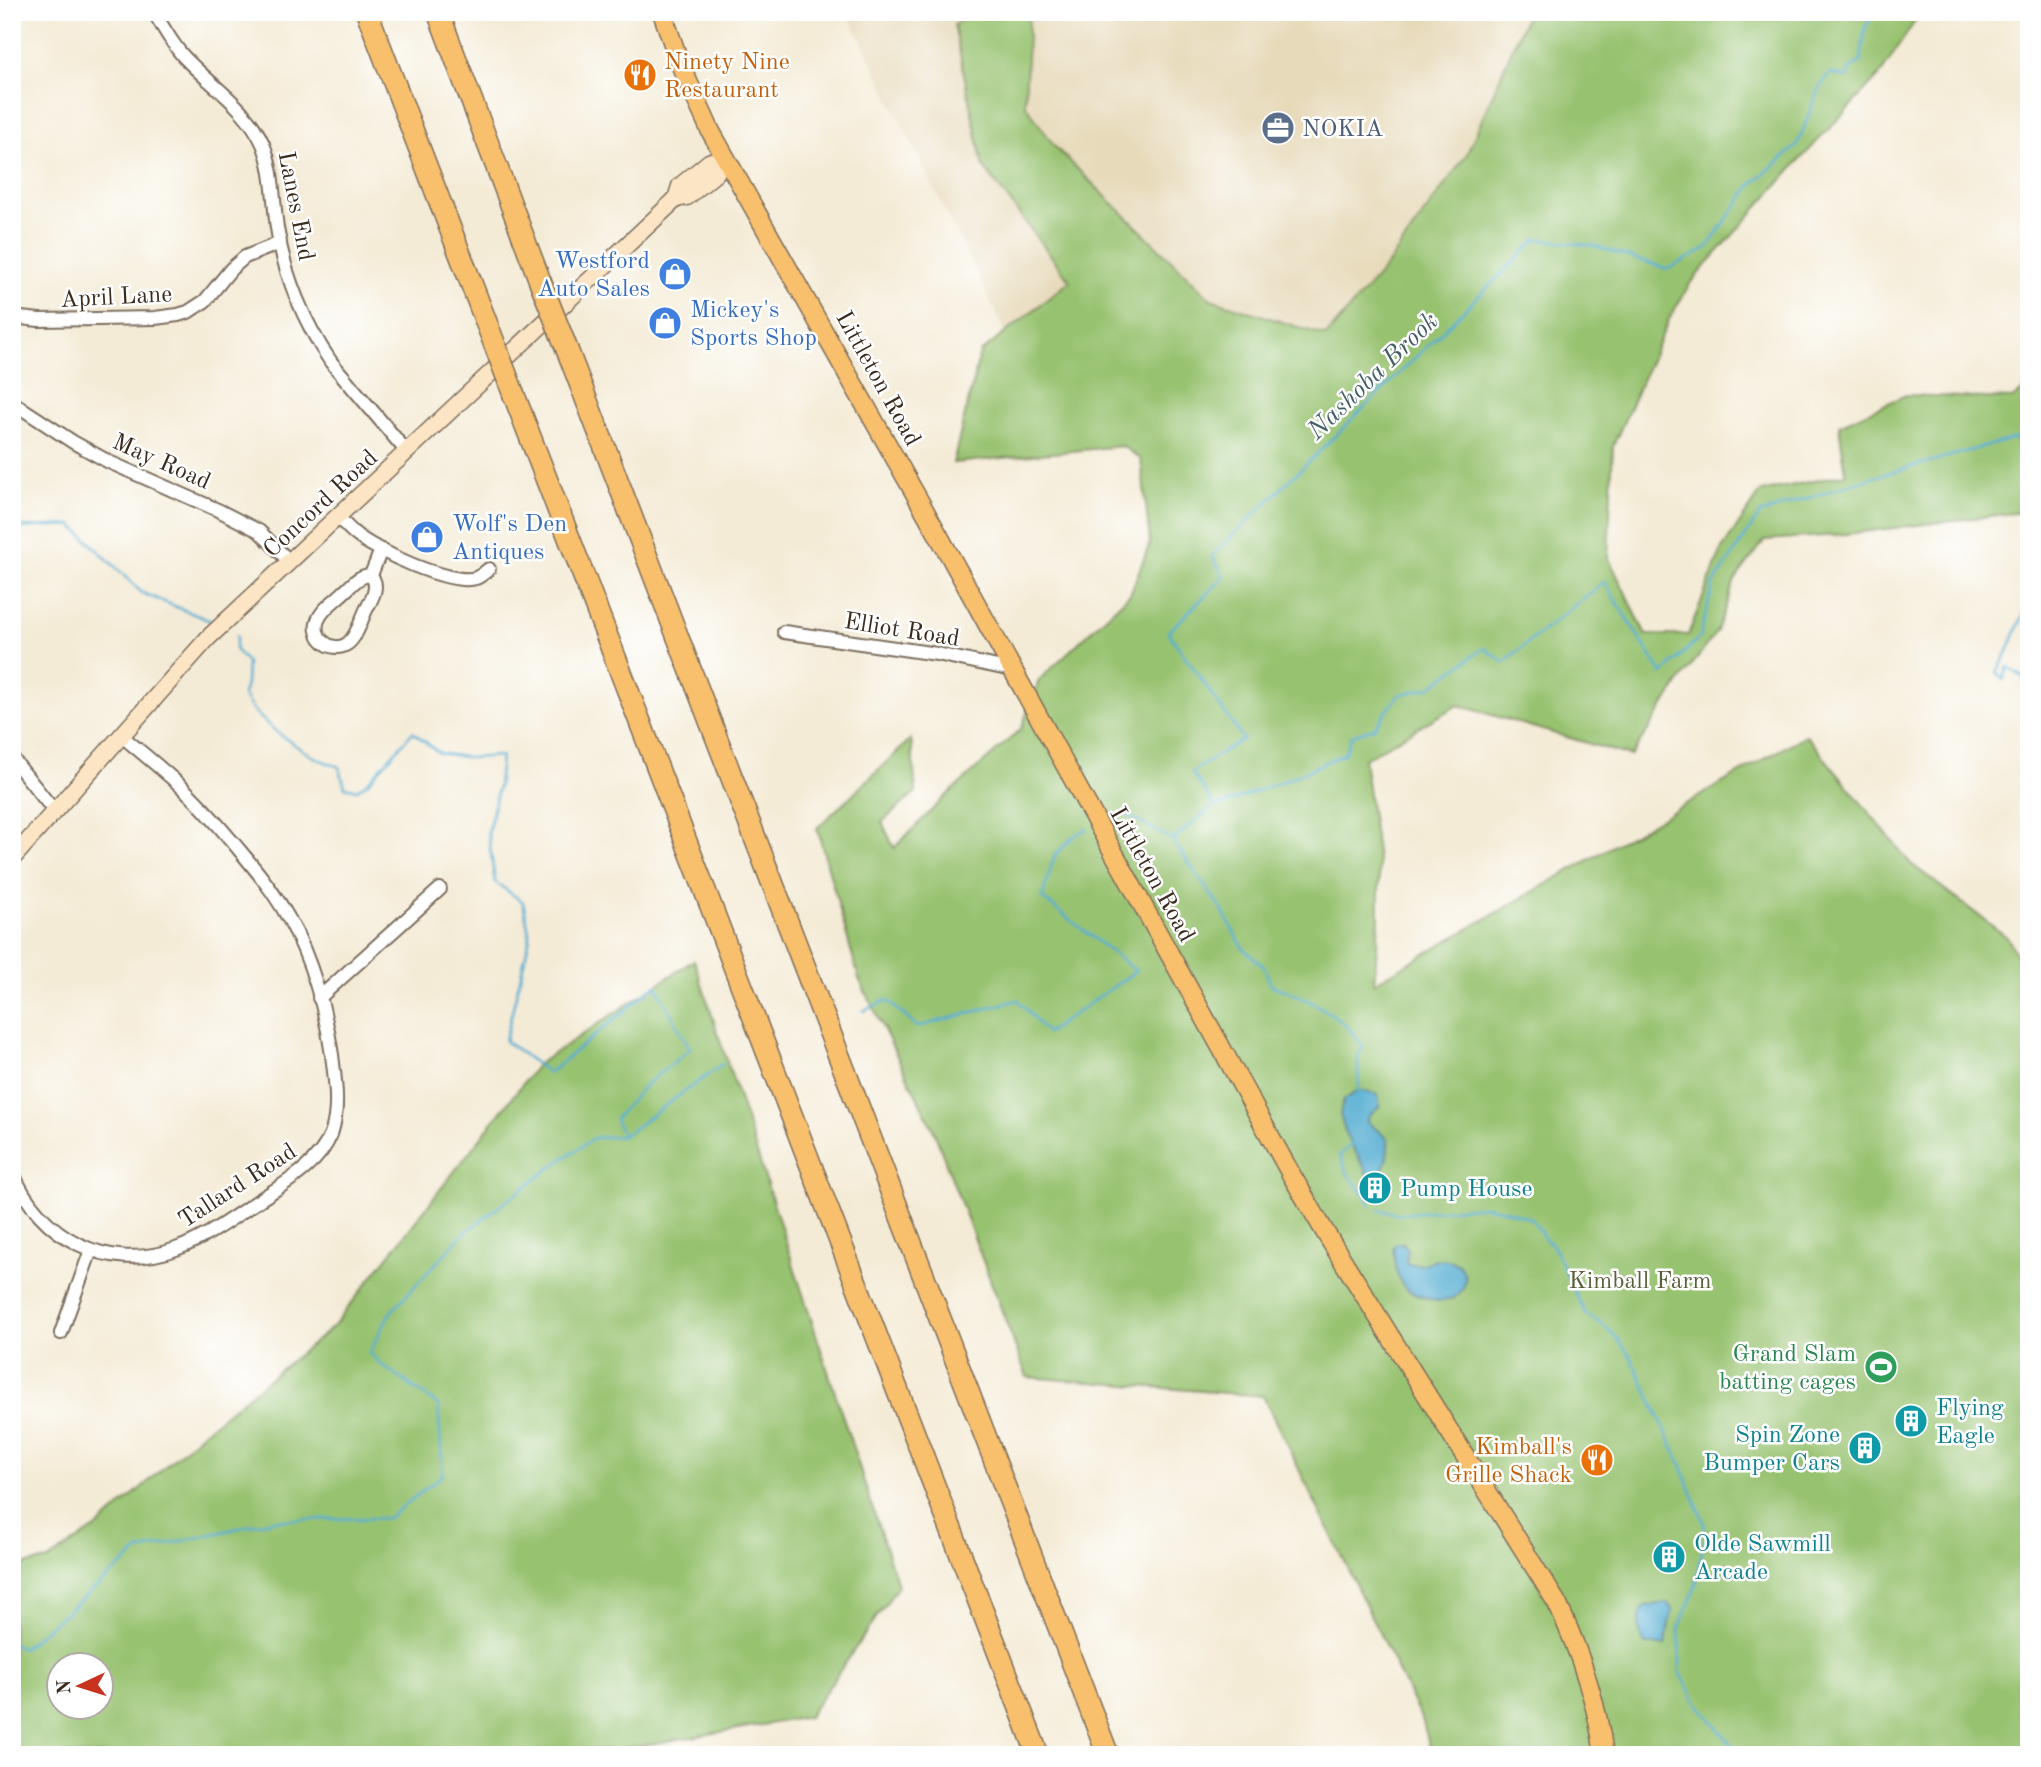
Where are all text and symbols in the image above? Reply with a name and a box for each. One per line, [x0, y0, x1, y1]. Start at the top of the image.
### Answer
place label: Ninety Nine Restaurant [664, 51, 790, 103]
restaurant icon: Ninety Nine Restaurant [621, 56, 659, 94]
office icon: NOKIA [1259, 109, 1297, 147]
place label: NOKIA [1302, 118, 1383, 142]
street label: Lanes End [273, 150, 317, 263]
place label: Westford Auto Sales [537, 250, 650, 302]
shop icon: Westford Auto Sales [656, 255, 694, 293]
street label: April Lane [59, 283, 173, 313]
place label: Mickey's Sports Shop [690, 299, 817, 351]
shop icon: Mickey's Sports Shop [646, 304, 684, 342]
street label: Littleton Road [830, 307, 924, 451]
water label: Nashoba Brook [1302, 308, 1444, 446]
street label: May Road [109, 431, 214, 495]
street label: Concord Road [260, 446, 383, 563]
place label: Wolf's Den Antiques [452, 513, 567, 565]
shop icon: Wolf's Den Antiques [408, 518, 446, 556]
street label: Elliot Road [842, 610, 961, 652]
street label: Littleton Road [1104, 803, 1198, 947]
street label: Tallard Road [175, 1140, 301, 1234]
building icon: Pump House [1356, 1169, 1394, 1207]
place label: Pump House [1400, 1178, 1532, 1202]
park label: Kimball Farm [1569, 1270, 1711, 1294]
place label: Grand Slam batting cages [1719, 1343, 1856, 1395]
sports icon: Grand Slam batting cages [1862, 1348, 1900, 1386]
place label: Flying Eagle [1936, 1397, 2004, 1449]
building icon: Flying Eagle [1892, 1402, 1930, 1440]
place label: Spin Zone Bumper Cars [1703, 1424, 1840, 1476]
building icon: Spin Zone Bumper Cars [1846, 1429, 1884, 1467]
place label: Kimball's Grille Shack [1445, 1436, 1572, 1488]
restaurant icon: Kimball's Grille Shack [1578, 1441, 1616, 1479]
place label: Olde Sawmill Arcade [1694, 1533, 1831, 1585]
building icon: Olde Sawmill Arcade [1650, 1538, 1688, 1576]
north arrow [46, 1652, 116, 1722]
text: N [56, 1679, 76, 1695]

